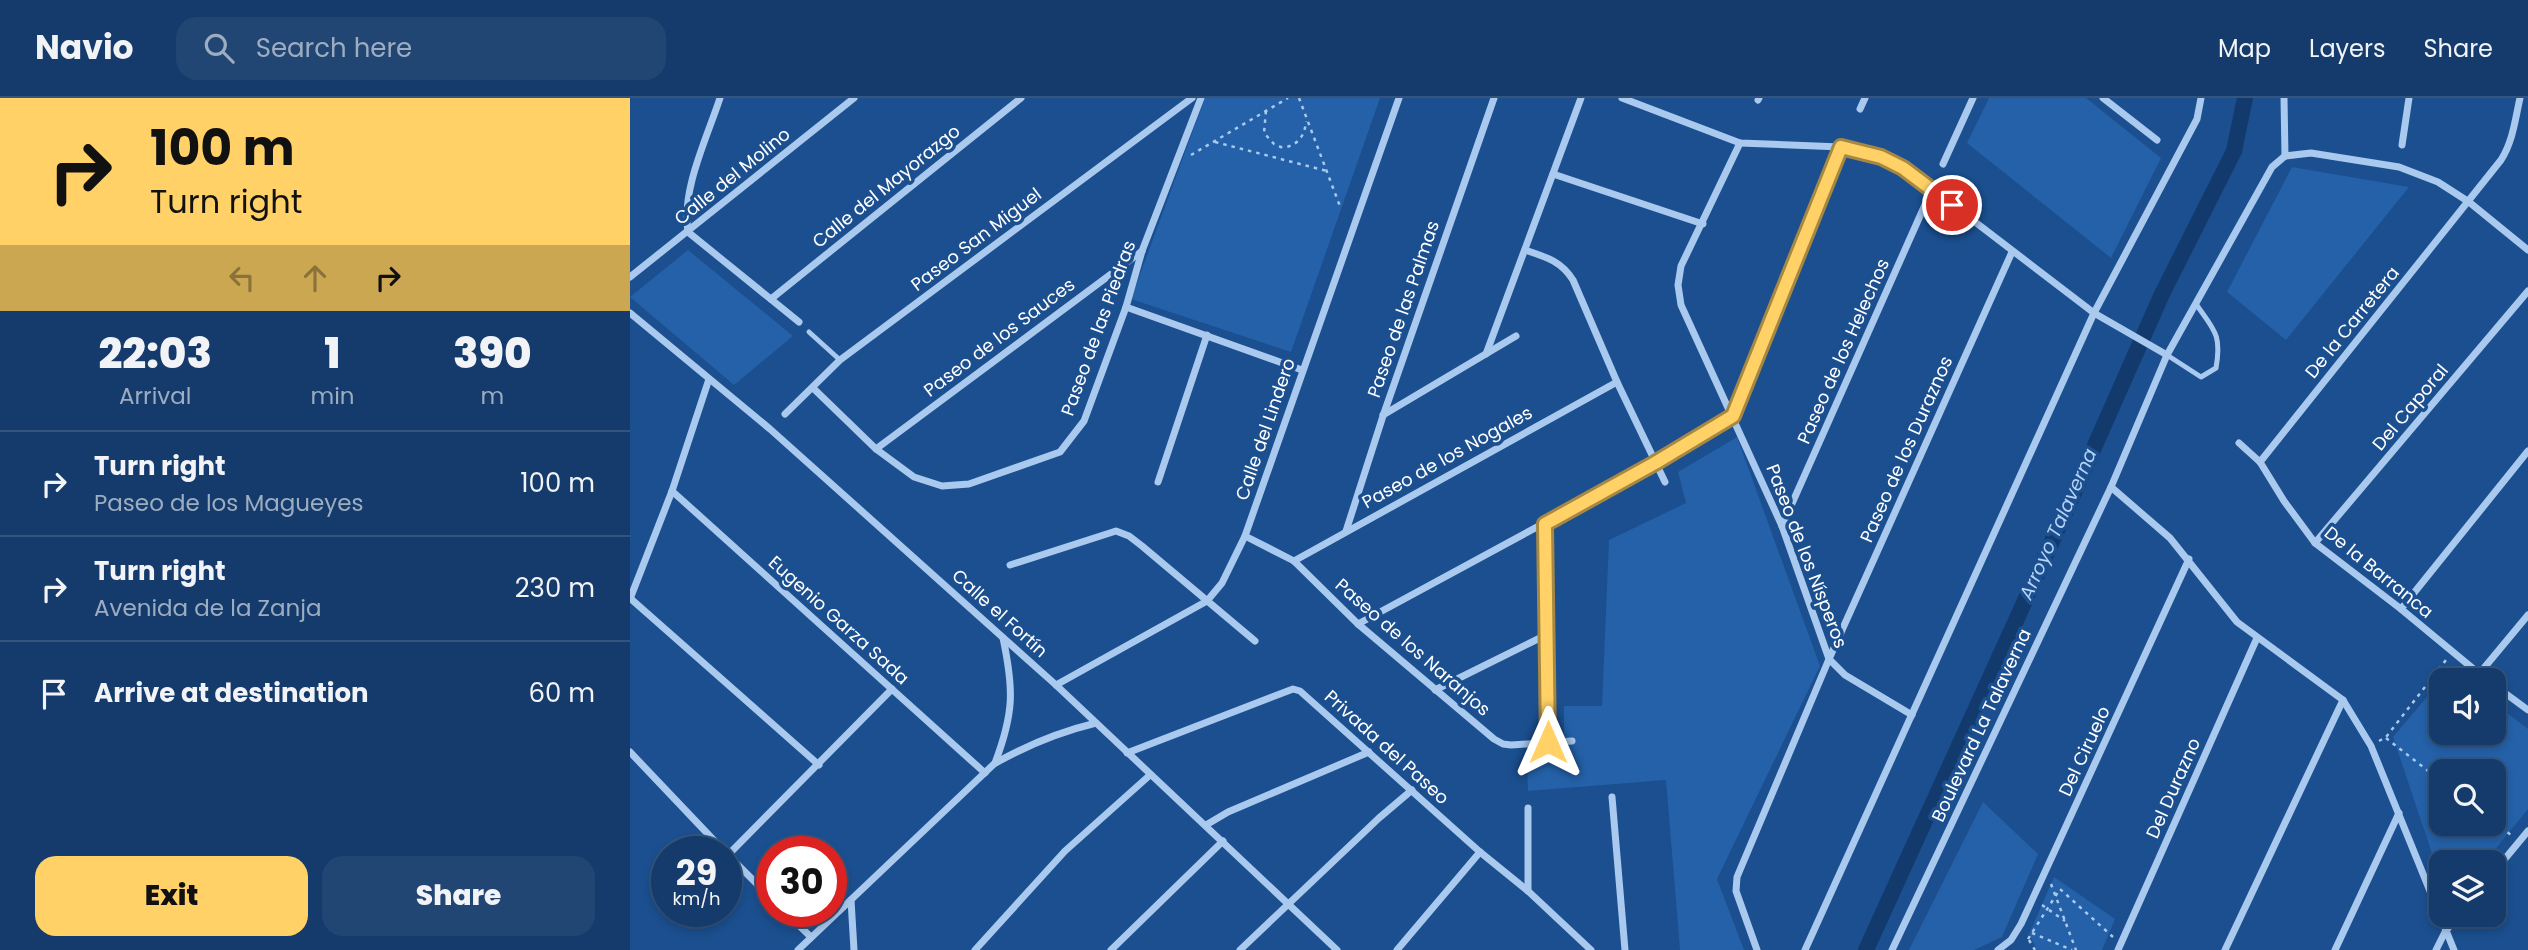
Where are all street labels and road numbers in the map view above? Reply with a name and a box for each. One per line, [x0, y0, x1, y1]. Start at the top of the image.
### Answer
street label: Calle del Mayorazgo [807, 119, 965, 253]
street label: Calle del Molino [669, 121, 795, 231]
street label: Paseo San Miguel [905, 182, 1047, 296]
street label: Paseo de las Palmas [1361, 217, 1445, 401]
street label: Paseo de las Piedras [1055, 237, 1141, 419]
street label: Paseo de los Helechos [1791, 254, 1895, 448]
street label: De la Carretera [2299, 261, 2405, 383]
street label: Paseo de los Sauces [918, 272, 1080, 402]
street label: Paseo de los Duraznos [1854, 352, 1958, 546]
street label: Calle del Lindero [1229, 355, 1301, 503]
street label: Del Caporal [2366, 358, 2454, 456]
street label: Paseo de los Nogales [1357, 400, 1537, 514]
street label: Paseo de los Nísperos [1760, 460, 1854, 652]
street label: De la Barranca [2319, 520, 2439, 624]
street label: Eugenio Garza Sada [763, 550, 915, 690]
street label: Calle el Fortín [947, 563, 1053, 663]
street label: Paseo de los Naranjos [1330, 572, 1496, 722]
street label: Boulevard La Talaverna [1925, 624, 2037, 826]
street label: Privada del Paseo [1319, 684, 1455, 810]
street label: Del Ciruelo [2052, 702, 2116, 800]
street label: Del Durazno [2140, 734, 2206, 842]

